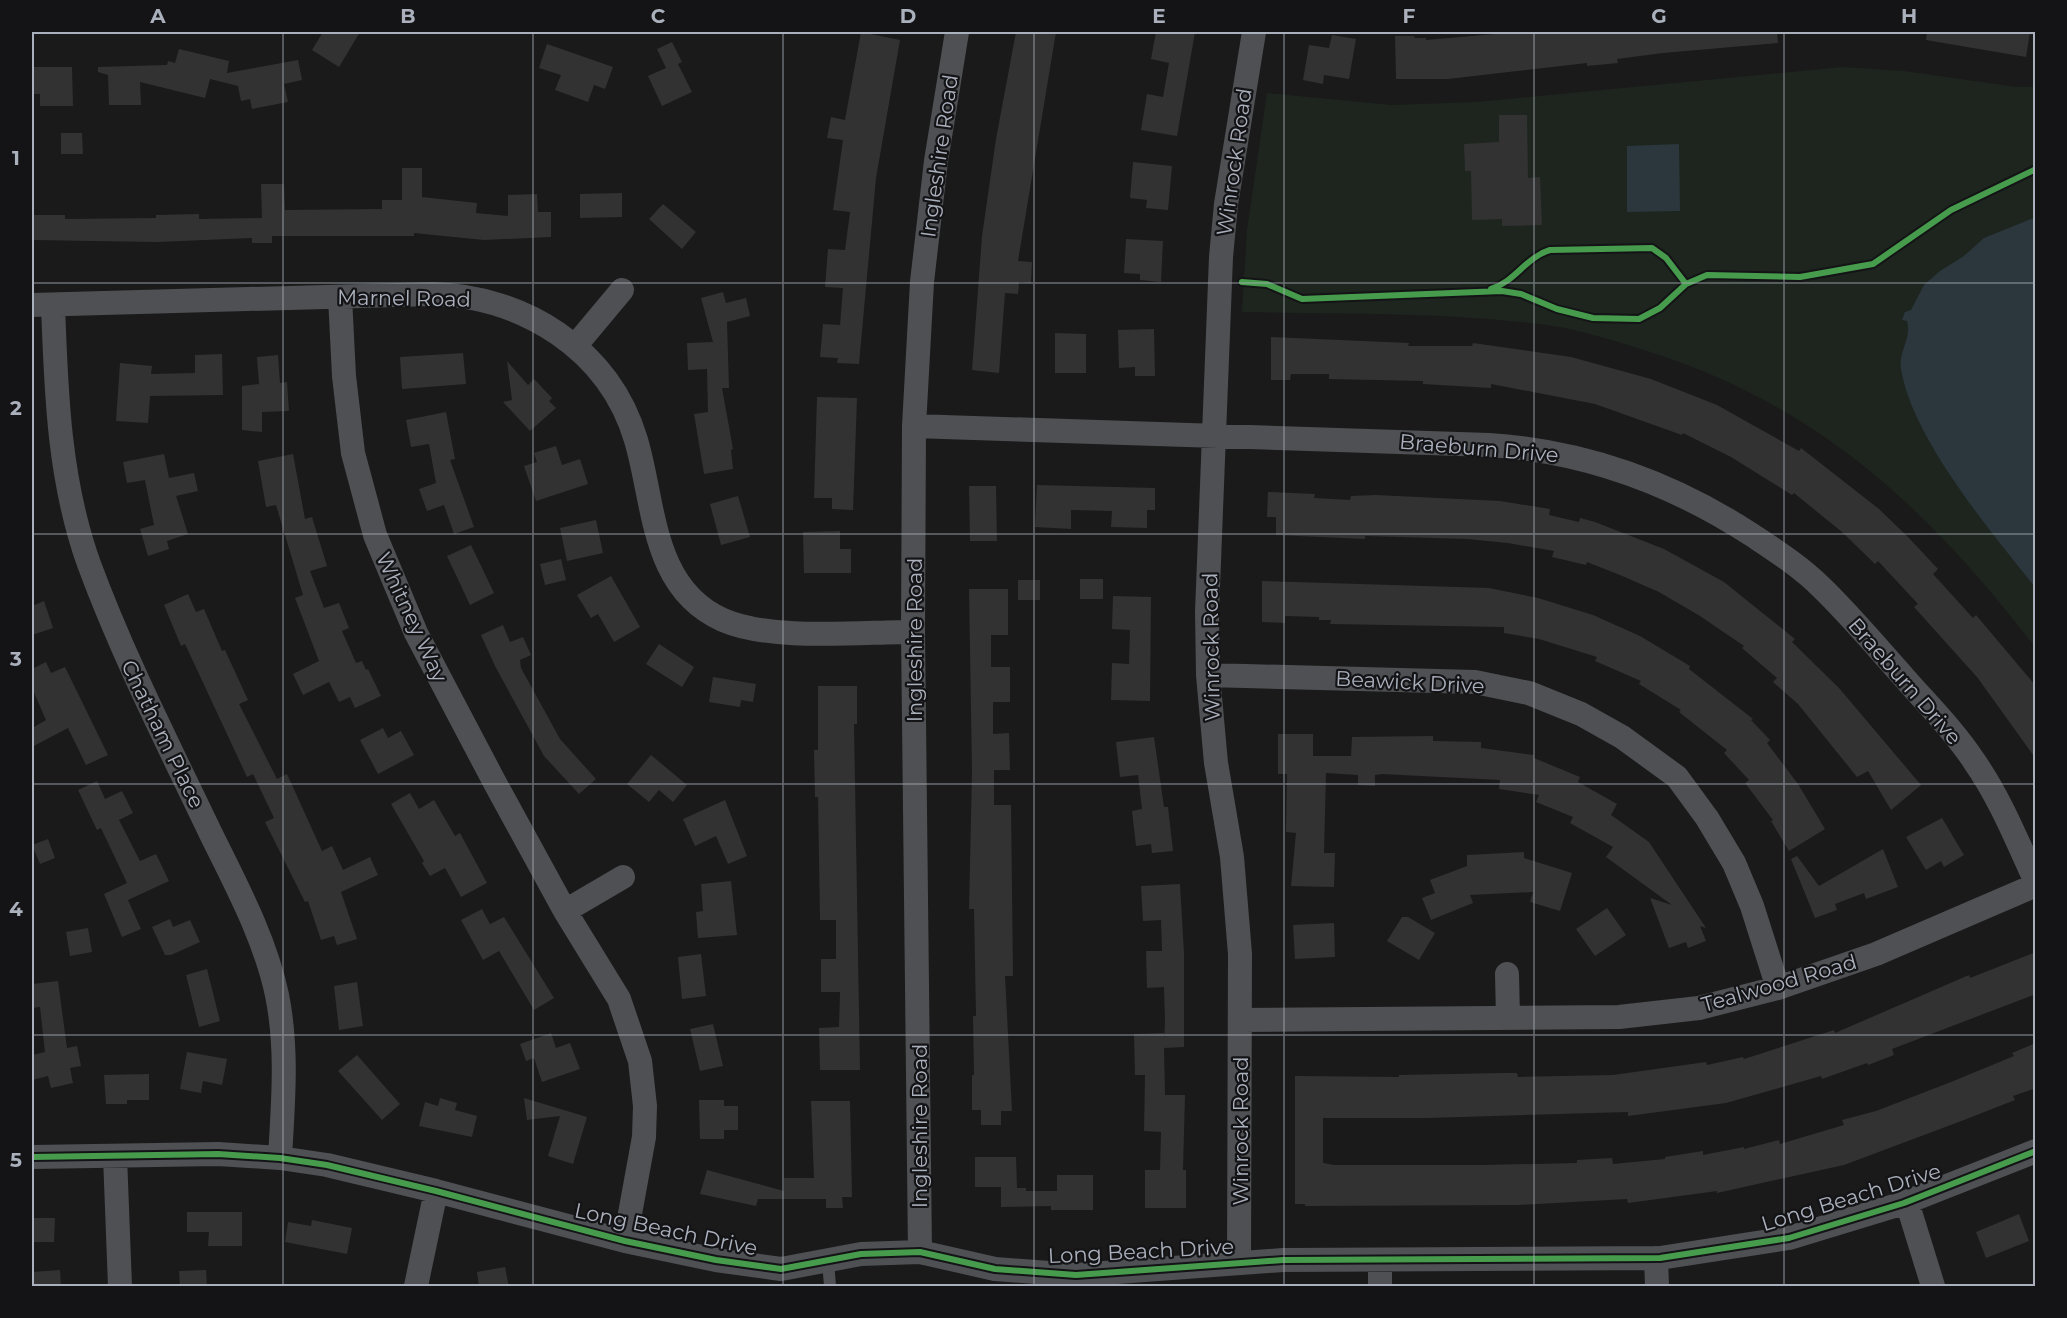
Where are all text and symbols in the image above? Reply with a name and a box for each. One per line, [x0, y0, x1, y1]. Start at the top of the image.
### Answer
text: A [149, 4, 166, 28]
text: B [400, 4, 416, 28]
text: C [651, 4, 666, 28]
text: D [900, 4, 916, 28]
text: E [1152, 4, 1166, 28]
text: F [1403, 4, 1416, 28]
text: G [1651, 4, 1667, 28]
text: H [1901, 4, 1917, 28]
street label: Ingleshire Road [915, 73, 963, 239]
street label: Winrock Road [1211, 87, 1257, 237]
text: 1 [12, 146, 20, 170]
street label: Marnel Road [337, 284, 471, 312]
text: 2 [10, 396, 22, 420]
street label: Braeburn Drive [1398, 429, 1560, 467]
street label: Whitney Way [371, 548, 453, 686]
street label: Ingleshire Road [902, 558, 927, 722]
street label: Winrock Road [1197, 572, 1225, 722]
street label: Braeburn Drive [1843, 612, 1967, 750]
text: 3 [9, 647, 22, 671]
street label: Chatham Place [116, 656, 210, 812]
street label: Beawick Drive [1335, 666, 1485, 698]
text: 4 [9, 897, 23, 921]
street label: Tealwood Road [1698, 949, 1860, 1017]
street label: Ingleshire Road [907, 1044, 932, 1208]
street label: Winrock Road [1228, 1057, 1253, 1205]
text: 5 [10, 1148, 22, 1172]
street label: Long Beach Drive [1758, 1158, 1944, 1236]
street label: Long Beach Drive [572, 1197, 760, 1261]
street label: Long Beach Drive [1047, 1234, 1235, 1268]

